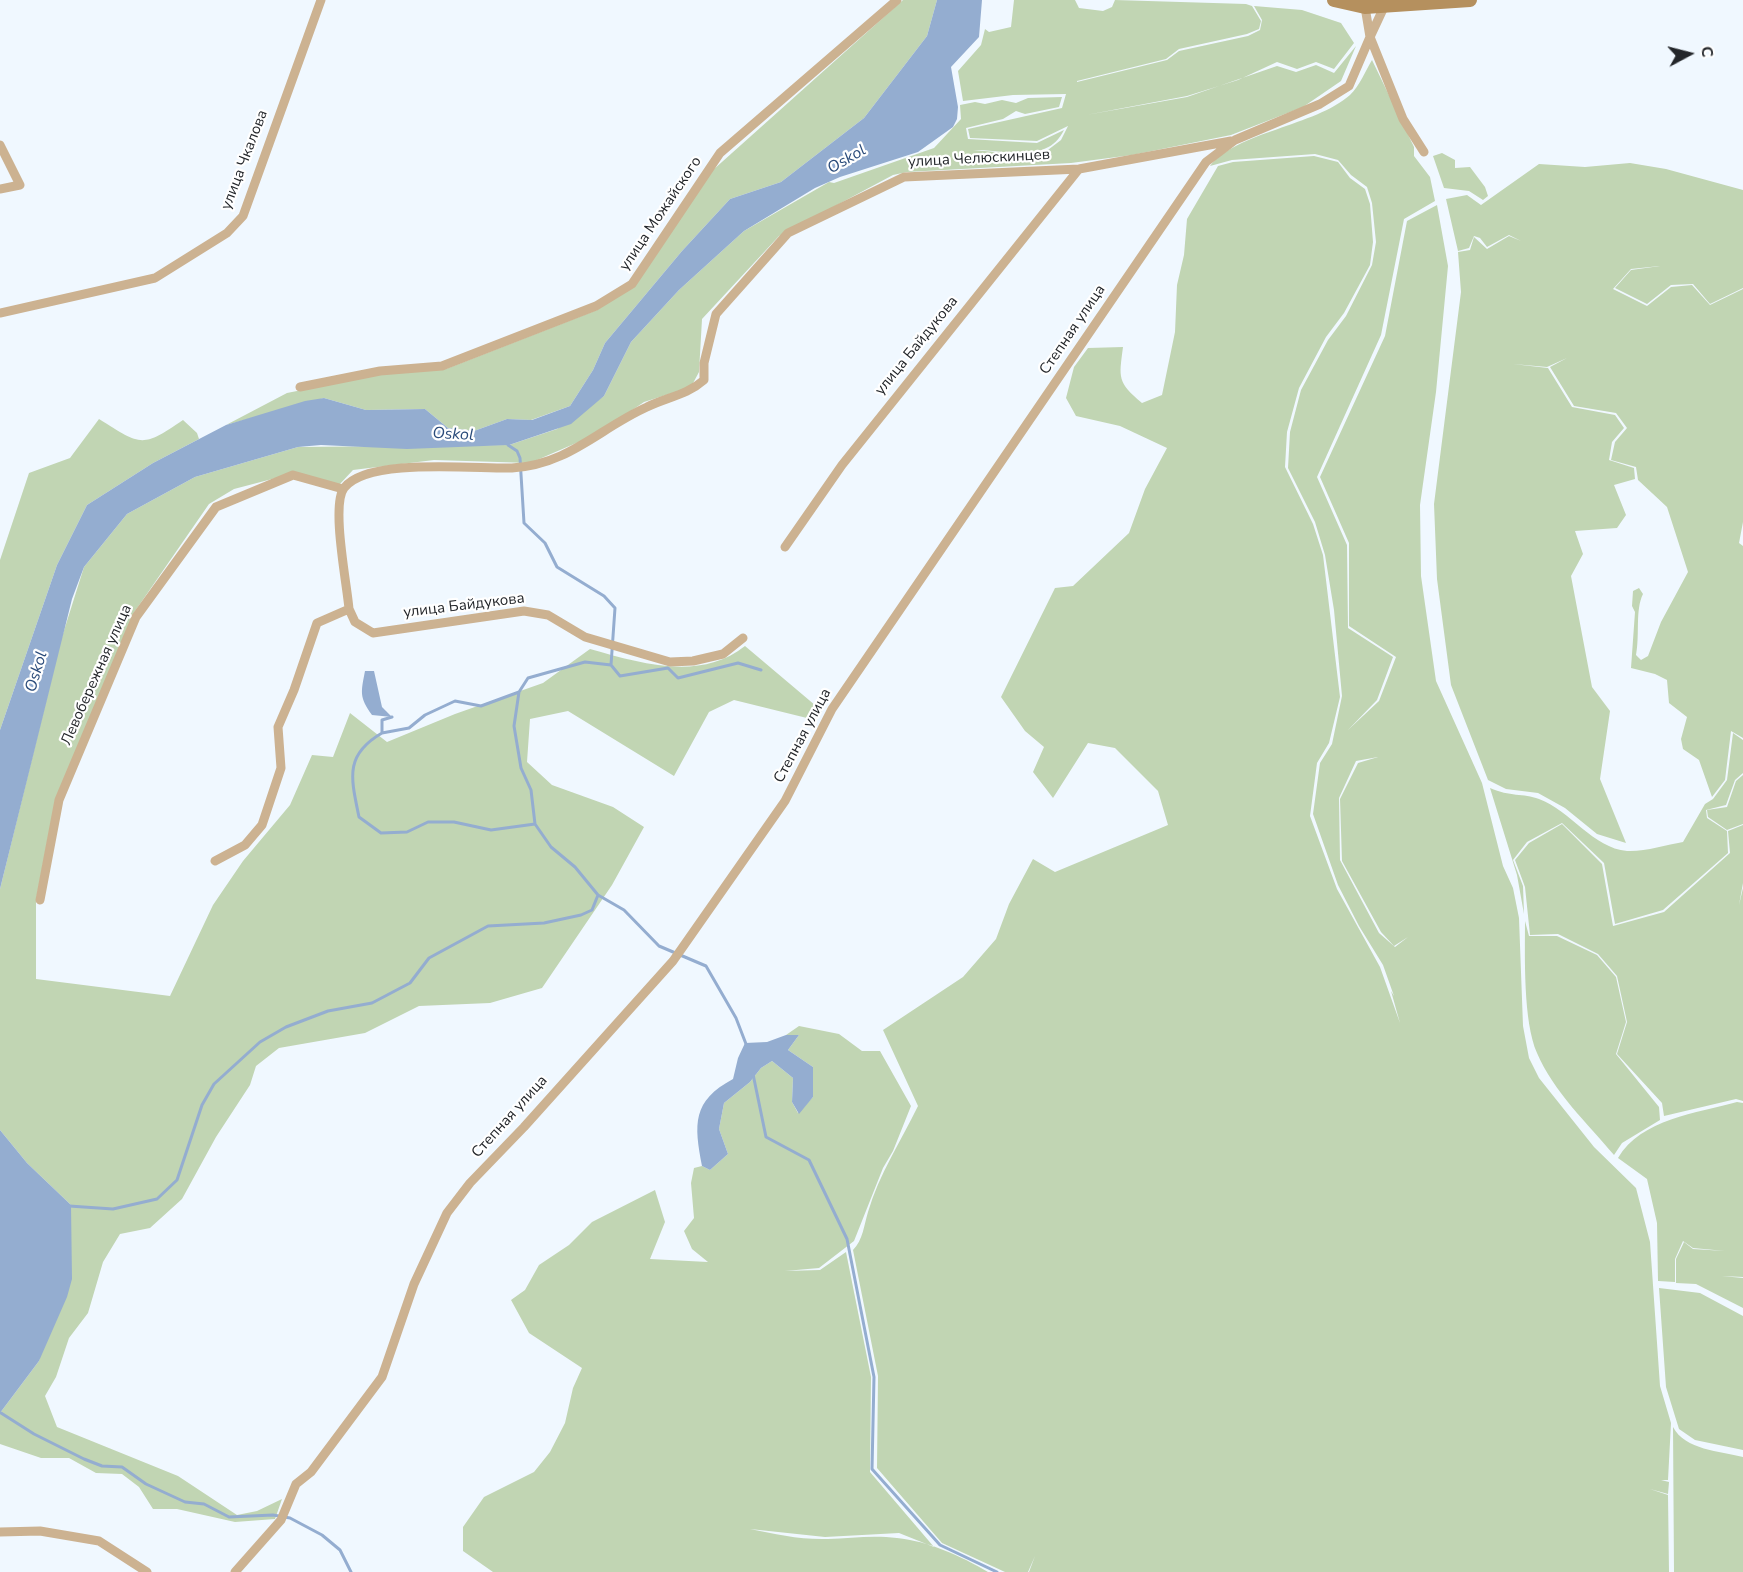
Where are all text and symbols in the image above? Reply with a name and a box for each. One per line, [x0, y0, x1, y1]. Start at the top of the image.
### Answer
north arrow [1659, 24, 1719, 84]
text: С [1695, 45, 1718, 59]
street label: улица Чкалова [218, 108, 272, 212]
water label: Oskol [824, 141, 870, 179]
street label: улица Челюскинцев [908, 146, 1050, 172]
street label: улица Можайского [616, 153, 706, 275]
street label: Степная улица [1036, 282, 1110, 378]
street label: улица Байдукова [872, 293, 962, 399]
water label: Oskol [432, 424, 474, 446]
street label: улица Байдукова [402, 590, 526, 622]
street label: Левобережная улица [58, 602, 136, 748]
water label: Oskol [22, 649, 52, 695]
street label: Степная улица [771, 686, 835, 786]
street label: Степная улица [468, 1072, 552, 1162]

